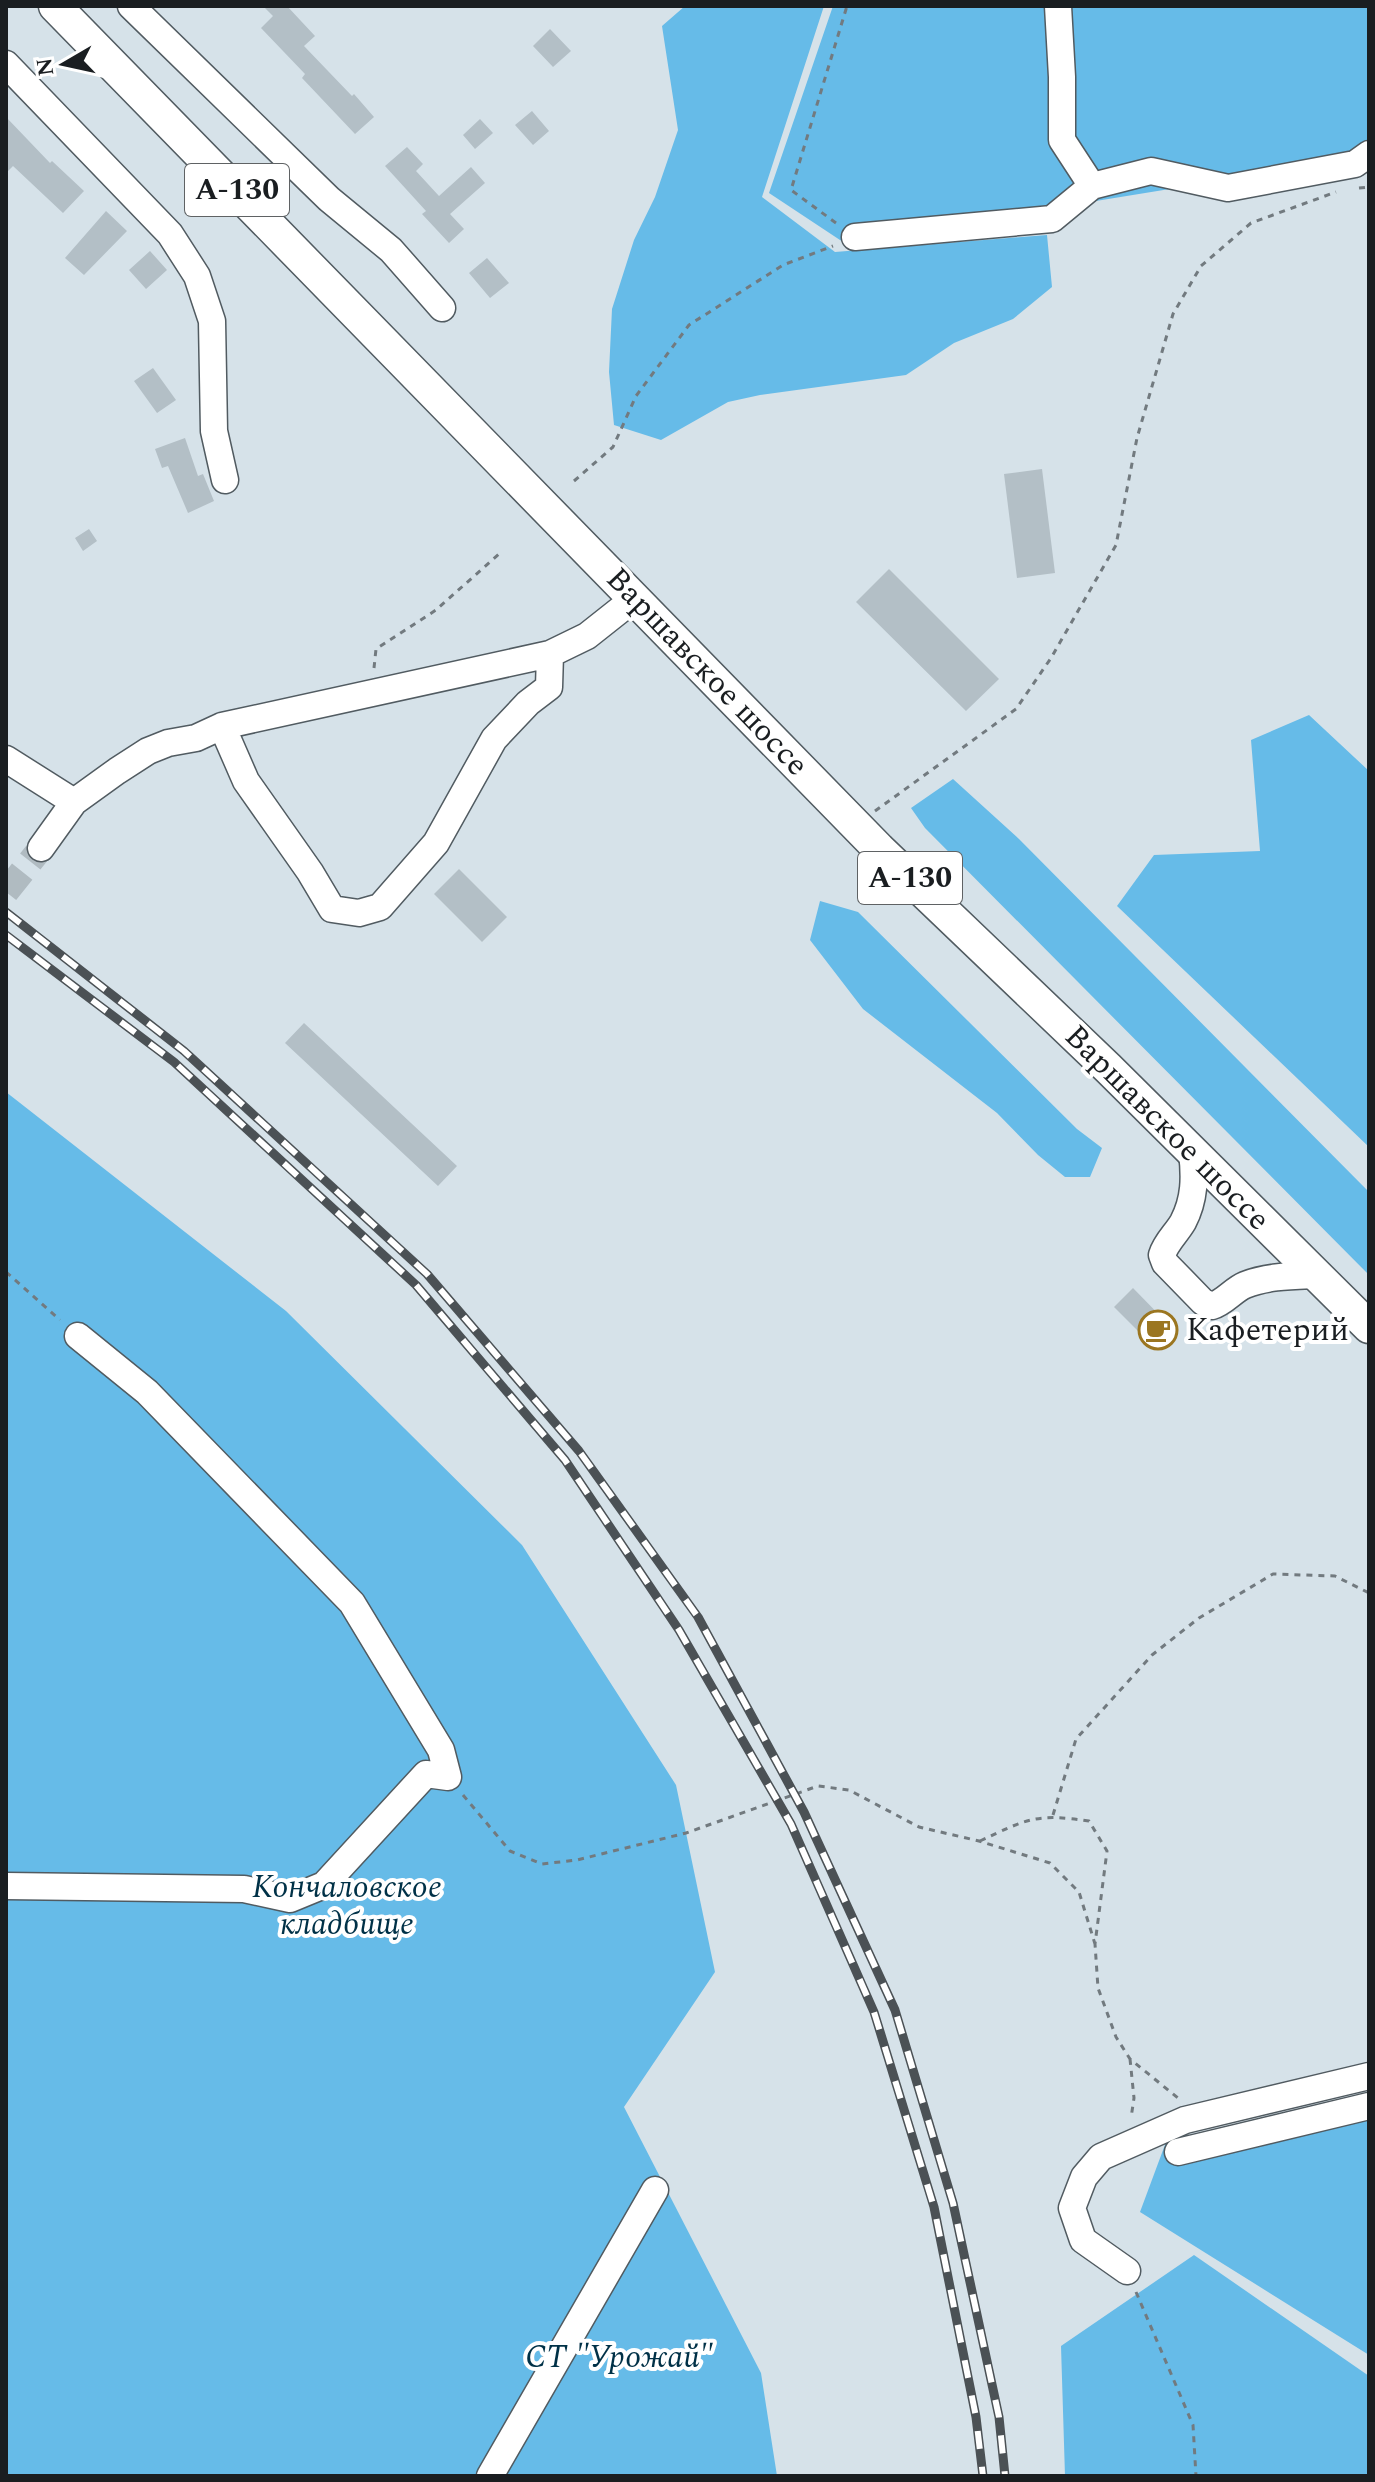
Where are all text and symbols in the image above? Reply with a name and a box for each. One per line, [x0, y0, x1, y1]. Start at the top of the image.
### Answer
north arrow [24, 24, 104, 104]
text: N [28, 55, 63, 78]
road number: А-130 [185, 164, 289, 216]
street label: Варшавское шоссе [594, 556, 820, 788]
road number: А-130 [858, 852, 962, 904]
street label: Варшавское шоссе [1053, 1014, 1281, 1242]
place label: Кафетерий [1186, 1306, 1349, 1355]
cafe icon: Кафетерий [1137, 1309, 1179, 1351]
park label: Кончаловское кладбище [252, 1863, 442, 1949]
park label: СТ "Урожай" [525, 2333, 713, 2382]

